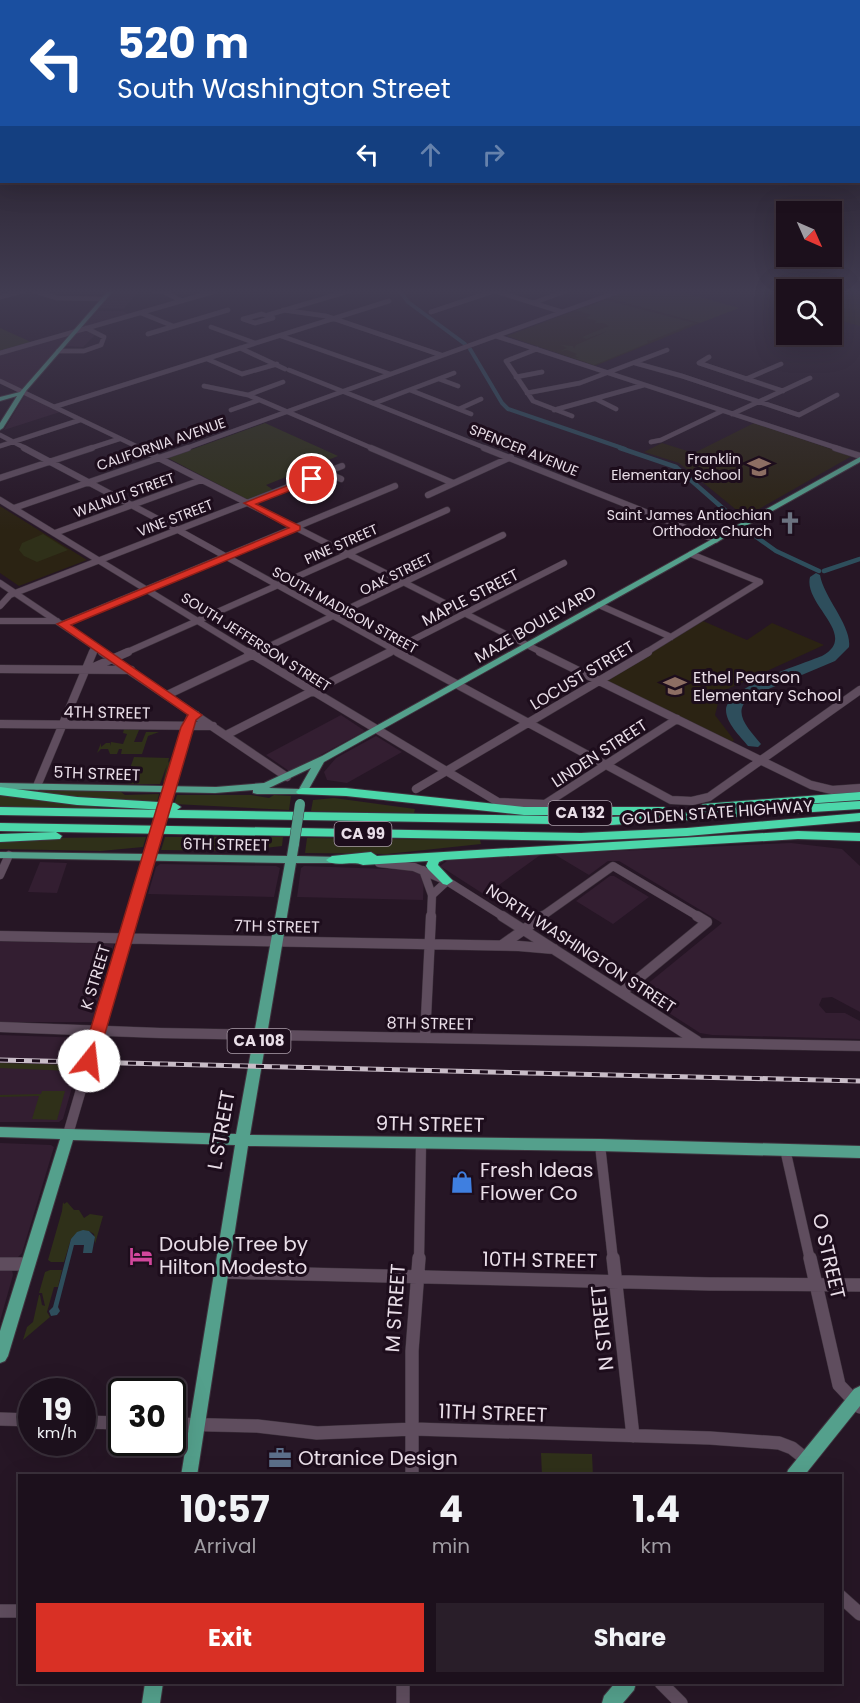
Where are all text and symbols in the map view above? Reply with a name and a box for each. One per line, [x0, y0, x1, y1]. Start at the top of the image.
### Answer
text: 520 m [117, 14, 249, 73]
icon: left [18, 24, 96, 102]
text: South Washington Street [117, 70, 451, 107]
icon: left [351, 138, 384, 171]
icon: ahead [414, 138, 447, 171]
icon: right [477, 138, 510, 171]
north arrow [776, 201, 842, 267]
map controls [776, 201, 842, 345]
button: search [776, 279, 842, 345]
street label: CALIFORNIA AVENUE [94, 413, 228, 475]
street label: SPENCER AVENUE [466, 419, 582, 481]
place label: Franklin Elementary School [611, 449, 741, 485]
pin [286, 453, 337, 504]
school or university icon: Franklin Elementary School [746, 454, 772, 480]
icon: arrive [295, 462, 328, 495]
street label: WALNUT STREET [71, 467, 178, 523]
street label: VINE STREET [134, 494, 216, 542]
place label: Saint James Antiochian Orthodox Church [607, 505, 772, 541]
church icon: Saint James Antiochian Orthodox Church [777, 510, 803, 536]
street label: PINE STREET [301, 519, 381, 569]
street label: OAK STREET [356, 548, 436, 600]
street label: SOUTH MADISON STREET [269, 562, 422, 659]
street label: MAPLE STREET [418, 563, 523, 632]
street label: MAZE BOULEVARD [470, 580, 600, 669]
street label: SOUTH JEFFERSON STREET [177, 588, 335, 697]
street label: LOCUST STREET [526, 635, 639, 716]
place label: Ethel Pearson Elementary School [693, 666, 841, 707]
school or university icon: Ethel Pearson Elementary School [662, 673, 688, 699]
street label: 4TH STREET [63, 700, 151, 725]
street label: LINDEN STREET [547, 714, 652, 793]
street label: 5TH STREET [53, 760, 141, 787]
street label: GOLDEN STATE HIGHWAY [621, 794, 814, 831]
road number: CA 132 [548, 801, 612, 825]
road number: CA 99 [334, 822, 392, 846]
street label: 6TH STREET [182, 832, 270, 857]
street label: NORTH WASHINGTON STREET [482, 878, 680, 1019]
street label: 7TH STREET [234, 914, 320, 939]
street label: K STREET [75, 942, 116, 1012]
street label: 8TH STREET [386, 1011, 474, 1036]
position arrow [57, 1029, 121, 1093]
road number: CA 108 [228, 1029, 290, 1053]
street label: L STREET [200, 1088, 242, 1172]
street label: 9TH STREET [375, 1109, 485, 1139]
place label: Fresh Ideas Flower Co [480, 1156, 593, 1207]
shop icon: Fresh Ideas Flower Co [449, 1169, 475, 1195]
street label: O STREET [806, 1210, 852, 1302]
place label: Double Tree by Hilton Modesto [159, 1230, 308, 1281]
hotel icon: Double Tree by Hilton Modesto [128, 1243, 154, 1269]
street label: 10TH STREET [482, 1245, 598, 1275]
street label: M STREET [378, 1263, 412, 1353]
street label: N STREET [584, 1284, 620, 1372]
speed limit sign: 30 [108, 1378, 186, 1456]
text: 19 [42, 1388, 72, 1431]
street label: 11TH STREET [438, 1397, 548, 1429]
text: km/h [37, 1422, 77, 1443]
place label: Otranice Design [298, 1444, 458, 1472]
office icon: Otranice Design [267, 1445, 293, 1471]
text: 10:57 [180, 1484, 270, 1535]
text: 4 [439, 1484, 463, 1535]
text: 1.4 [632, 1484, 680, 1535]
text: Arrival [193, 1532, 256, 1560]
text: min [432, 1532, 470, 1560]
text: km [641, 1532, 671, 1560]
button: Exit [36, 1603, 424, 1672]
button: Share [436, 1603, 824, 1672]

